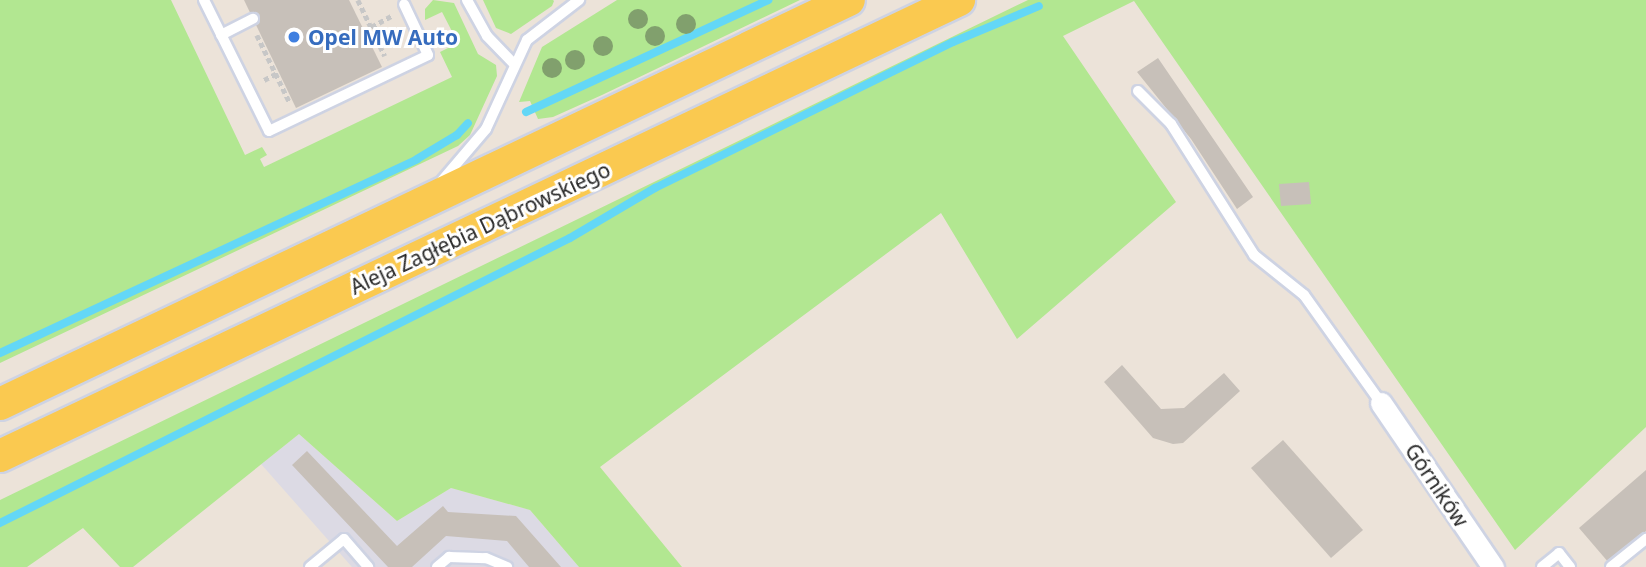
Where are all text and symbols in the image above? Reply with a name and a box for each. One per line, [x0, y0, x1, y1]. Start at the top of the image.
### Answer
place label: Opel MW Auto [308, 24, 458, 50]
marker: Opel MW Auto [286, 29, 302, 45]
street label: Aleja Zagłębia Dąbrowskiego [346, 157, 614, 299]
street label: Górników [1400, 439, 1474, 531]

